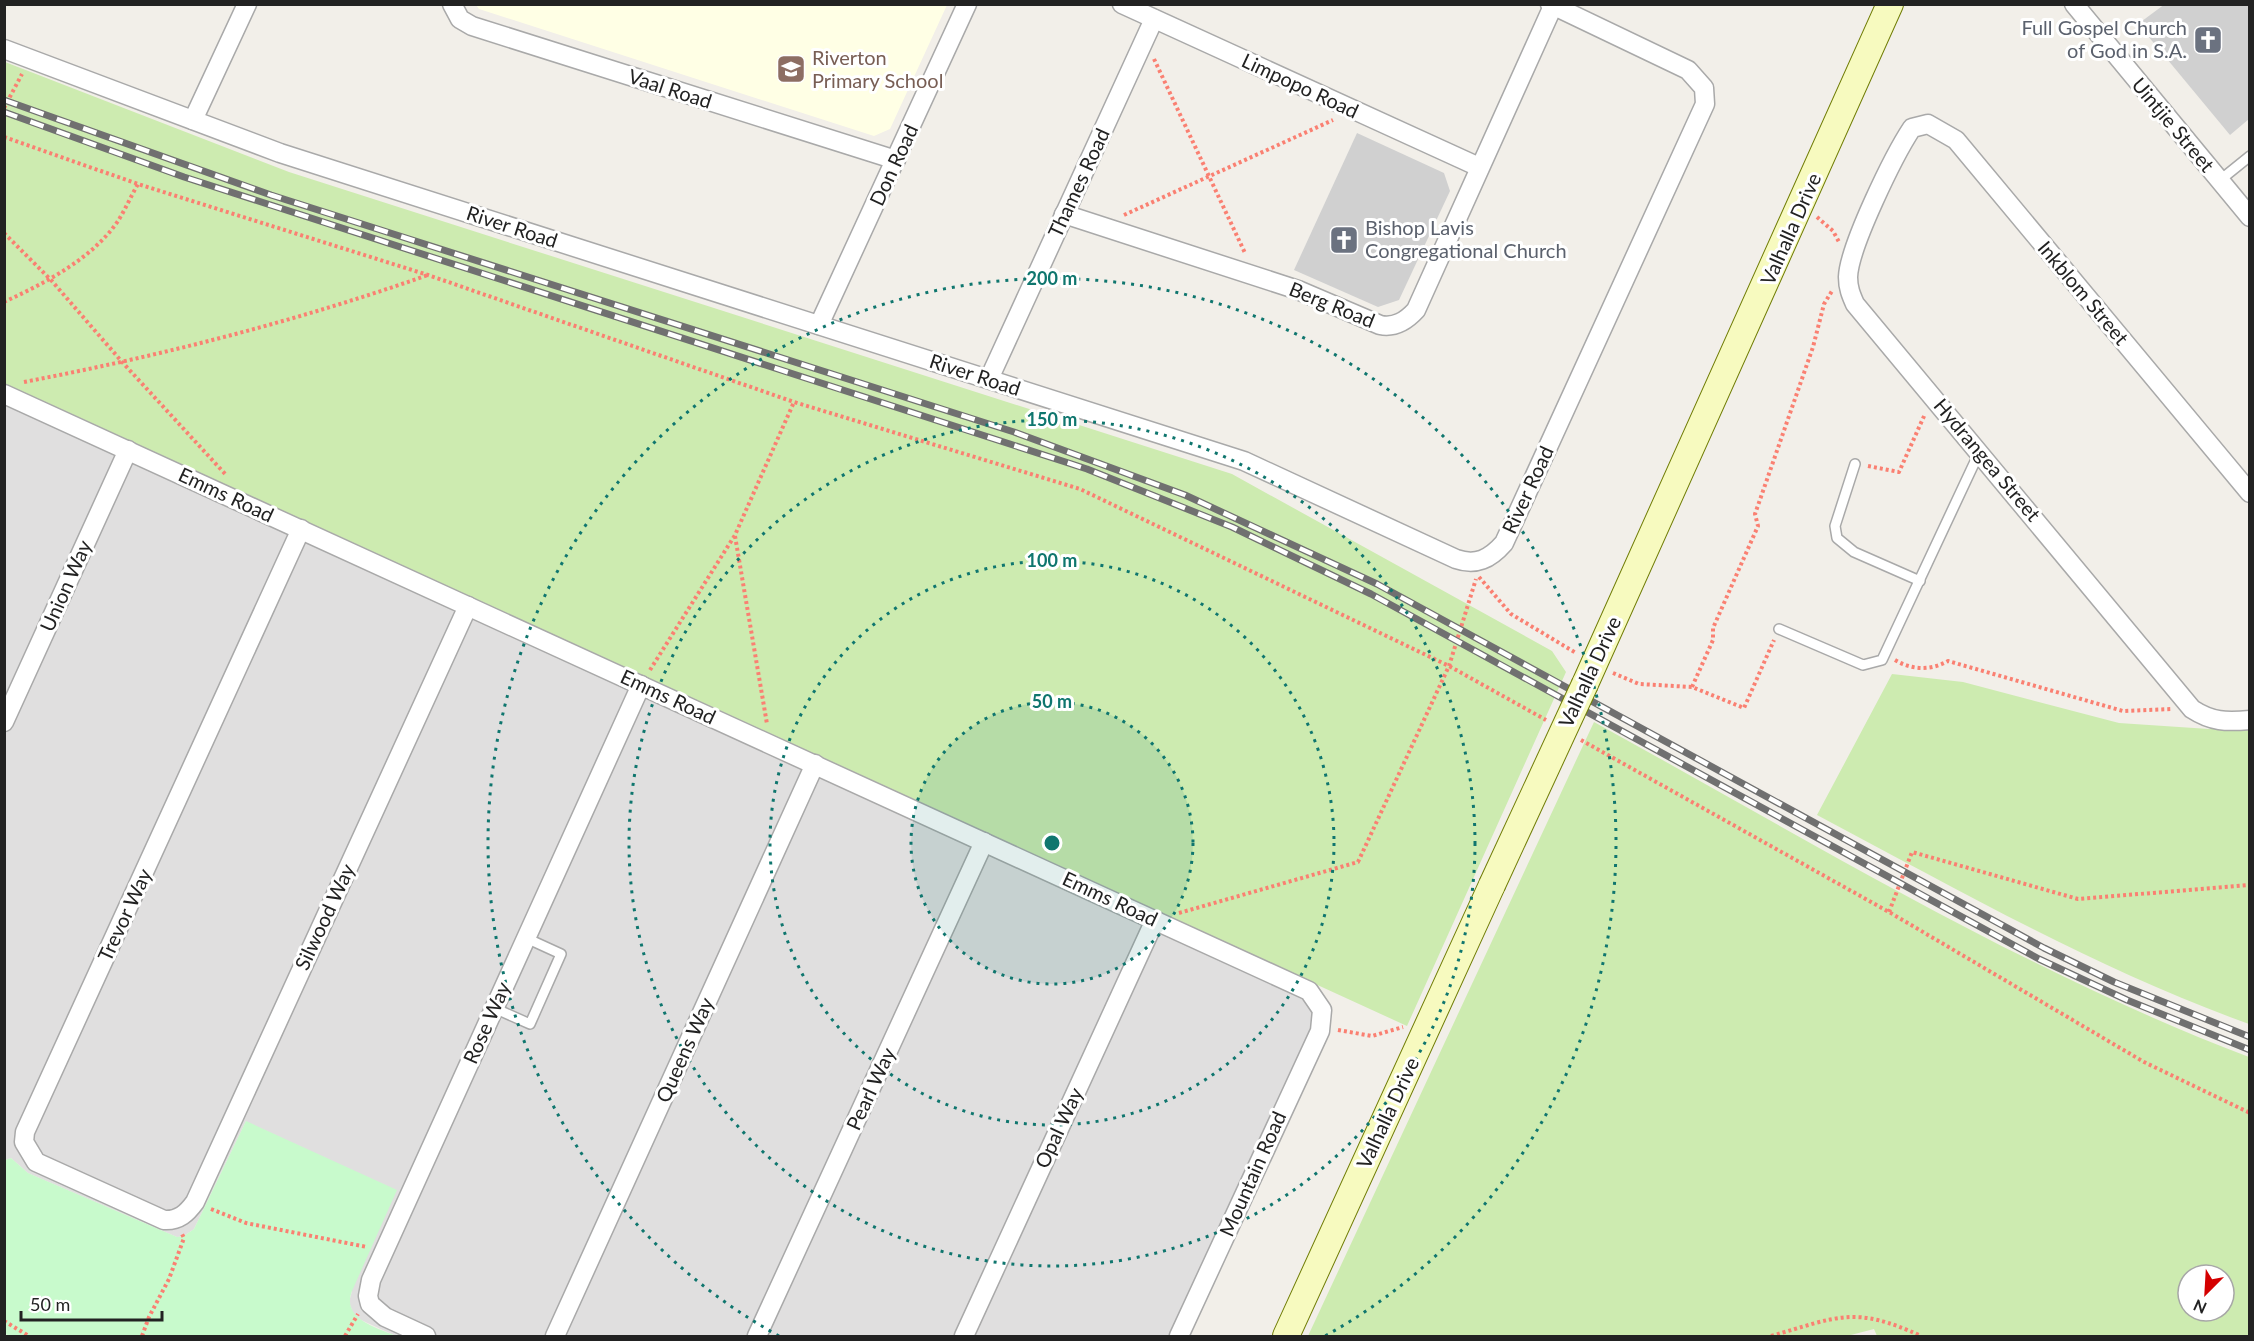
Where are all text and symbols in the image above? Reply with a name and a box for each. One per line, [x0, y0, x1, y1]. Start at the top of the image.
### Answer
place label: Full Gospel Church of God in S.A. [2021, 15, 2187, 62]
church icon: Full Gospel Church of God in S.A. [2192, 24, 2224, 56]
place label: Riverton Primary School [812, 45, 943, 92]
street label: Limpopo Road [1238, 48, 1363, 123]
school or university icon: Riverton Primary School [775, 53, 807, 85]
street label: Vaal Road [626, 63, 715, 113]
street label: Uintjie Street [2127, 72, 2220, 176]
street label: Don Road [864, 120, 922, 209]
street label: Thames Road [1042, 124, 1114, 241]
street label: Valhalla Drive [1755, 169, 1825, 288]
street label: River Road [464, 200, 561, 252]
place label: Bishop Lavis Congregational Church [1365, 215, 1567, 262]
church icon: Bishop Lavis Congregational Church [1328, 224, 1360, 256]
street label: Inkblom Street [2033, 236, 2134, 349]
text: 200 m [1027, 267, 1077, 289]
street label: Berg Road [1286, 276, 1379, 332]
street label: River Road [927, 348, 1024, 400]
street label: Hydrangea Street [1929, 393, 2046, 526]
text: 150 m [1027, 408, 1077, 430]
street label: River Road [1496, 442, 1558, 537]
street label: Emms Road [175, 462, 278, 527]
street label: Union Way [34, 536, 96, 635]
text: 100 m [1027, 549, 1077, 571]
street label: Valhalla Drive [1553, 612, 1625, 731]
street label: Emms Road [617, 664, 720, 729]
text: 50 m [1032, 690, 1072, 712]
centre of rings [1042, 833, 1062, 853]
street label: Silwood Way [289, 859, 359, 973]
street label: Trevor Way [92, 864, 156, 965]
street label: Emms Road [1059, 866, 1162, 931]
street label: Rose Way [457, 977, 515, 1067]
street label: Queens Way [650, 993, 718, 1106]
street label: Pearl Way [841, 1043, 900, 1134]
street label: Valhalla Drive [1351, 1053, 1423, 1172]
street label: Opal Way [1029, 1083, 1087, 1172]
street label: Mountain Road [1214, 1107, 1290, 1240]
north arrow [2176, 1263, 2236, 1323]
scale bar [21, 1284, 162, 1322]
text: 50 m [30, 1293, 70, 1315]
text: N [2190, 1296, 2209, 1318]

